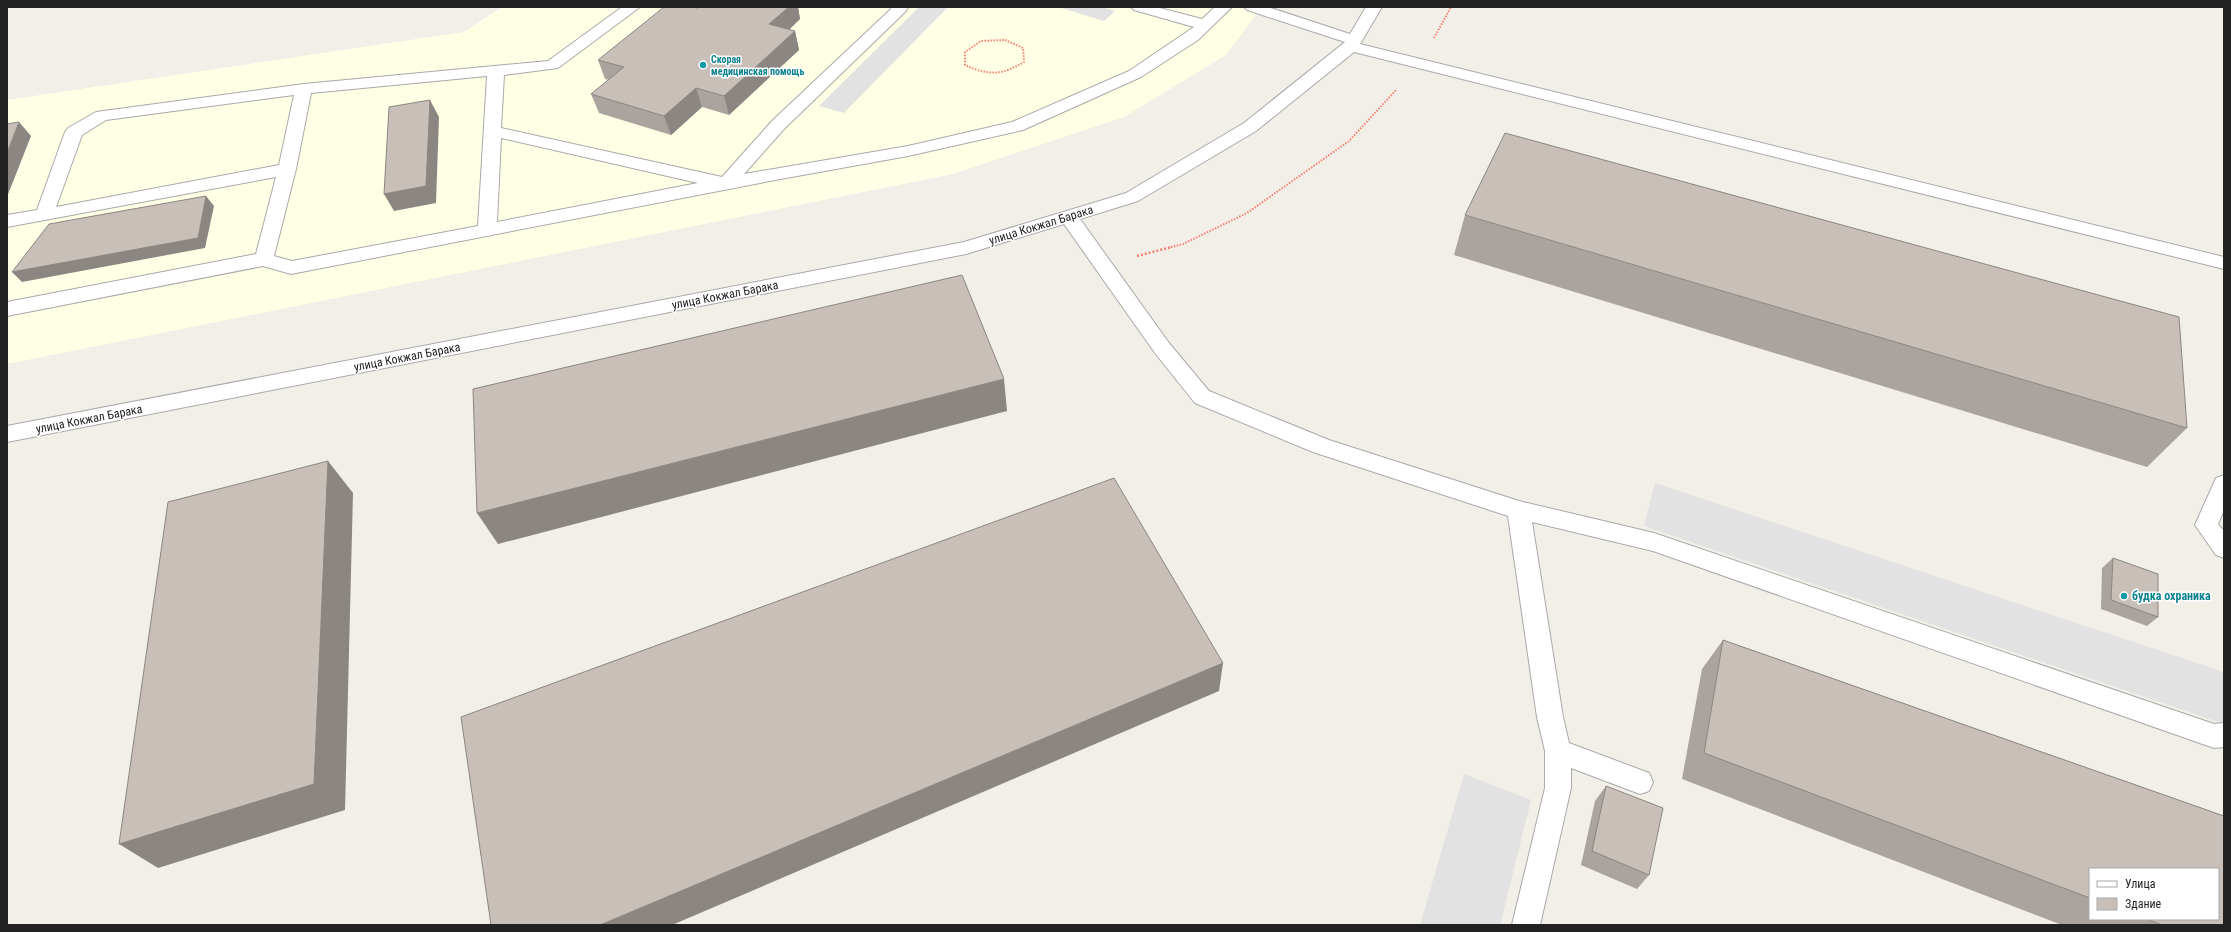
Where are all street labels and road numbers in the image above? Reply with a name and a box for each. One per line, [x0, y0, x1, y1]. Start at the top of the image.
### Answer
street label: улица Кокжал Барака [987, 202, 1095, 248]
street label: улица Кокжал Барака [671, 278, 780, 312]
street label: улица Кокжал Барака [353, 340, 462, 374]
street label: улица Кокжал Барака [35, 402, 144, 436]

